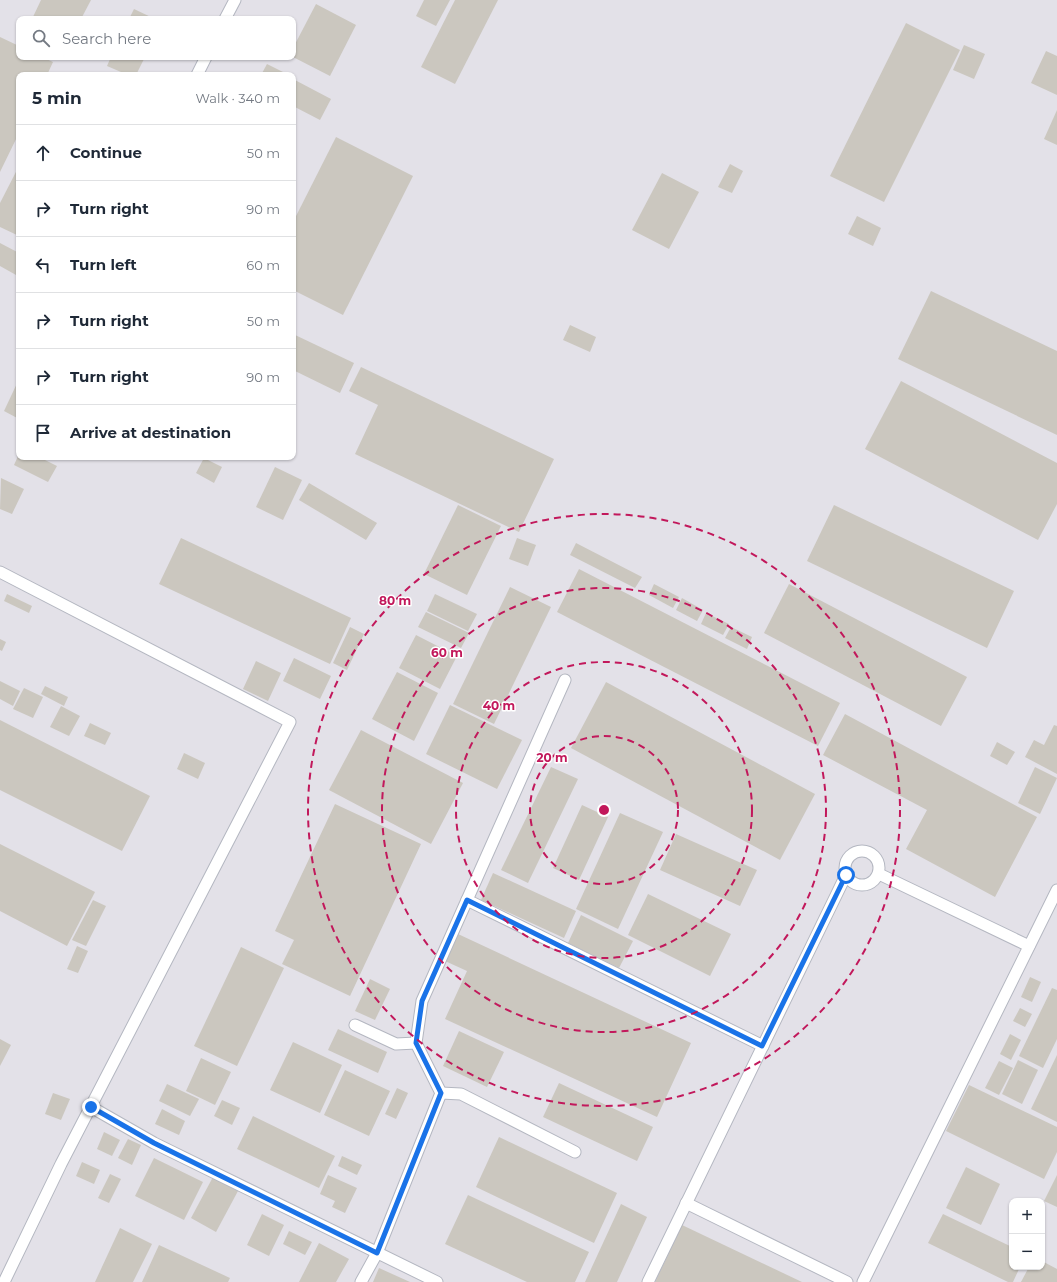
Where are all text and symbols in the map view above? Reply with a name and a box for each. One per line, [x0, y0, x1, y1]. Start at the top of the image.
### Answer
search box [16, 16, 296, 60]
icon: search [30, 27, 52, 49]
text: Search here [62, 29, 151, 48]
text: 5 min [32, 88, 82, 108]
text: Walk · 340 m [196, 90, 280, 106]
icon: ahead [32, 142, 54, 164]
text: Continue [70, 143, 142, 162]
text: 50 m [247, 145, 280, 161]
icon: right [32, 198, 54, 220]
text: Turn right [70, 199, 149, 218]
text: 90 m [246, 201, 280, 217]
icon: left [32, 254, 54, 276]
text: Turn left [70, 255, 137, 274]
text: 60 m [246, 257, 280, 273]
icon: right [32, 310, 54, 332]
text: Turn right [70, 311, 149, 330]
text: 50 m [247, 313, 280, 329]
icon: right [32, 366, 54, 388]
text: Turn right [70, 367, 149, 386]
text: 90 m [246, 369, 280, 385]
icon: arrive [32, 422, 54, 444]
text: Arrive at destination [70, 423, 231, 442]
text: 80 m [379, 593, 411, 608]
text: 60 m [431, 645, 463, 660]
text: 40 m [483, 698, 515, 713]
text: 20 m [536, 750, 568, 765]
centre of rings [597, 803, 611, 817]
route start [837, 866, 855, 884]
route end [82, 1098, 100, 1116]
map controls [1009, 1198, 1045, 1270]
button: + [1009, 1198, 1045, 1234]
button: − [1009, 1234, 1045, 1270]

